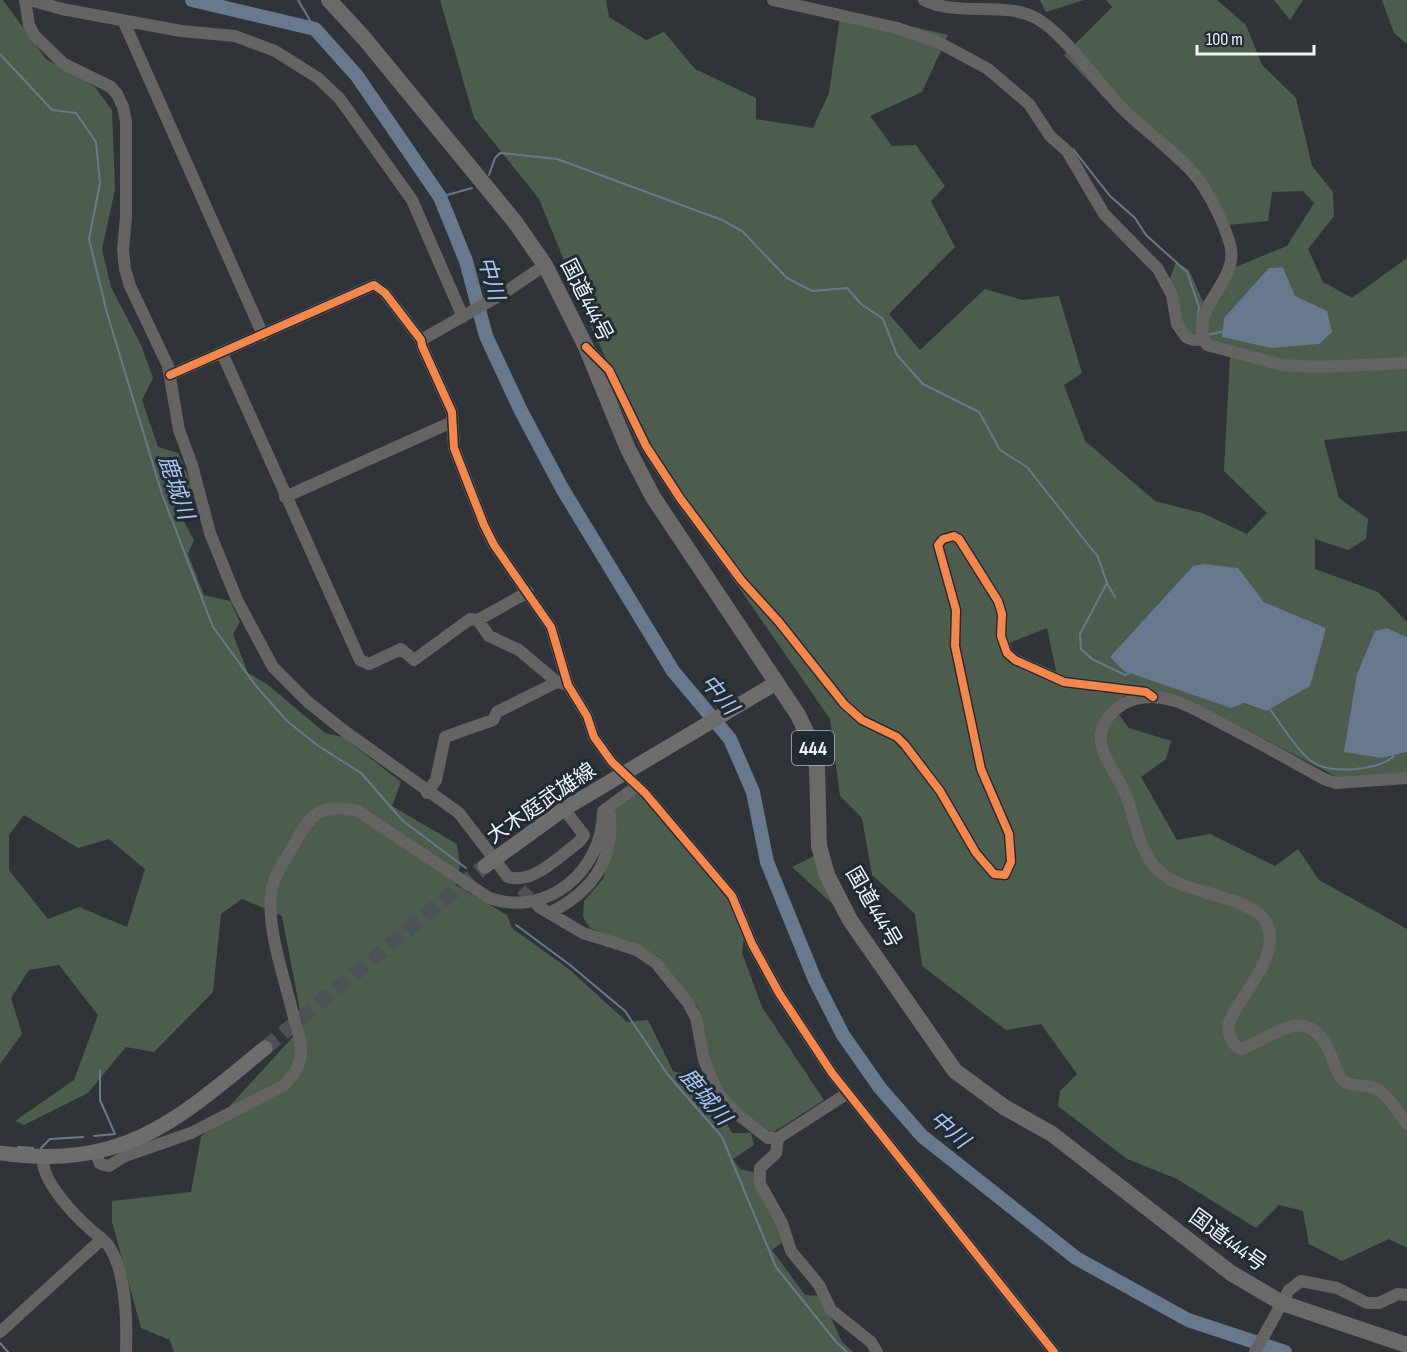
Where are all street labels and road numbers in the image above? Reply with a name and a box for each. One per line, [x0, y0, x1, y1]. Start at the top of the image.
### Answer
street label: 国道444号 [555, 255, 618, 346]
road number: 444 [792, 731, 834, 765]
street label: 大木庭武雄線 [482, 758, 600, 849]
street label: 国道444号 [840, 862, 907, 952]
street label: 国道444号 [1184, 1204, 1271, 1277]

